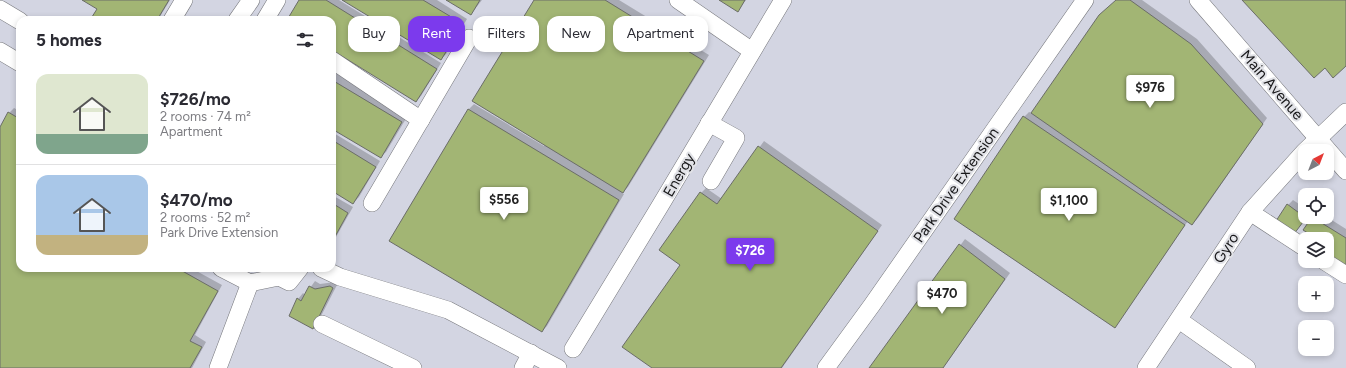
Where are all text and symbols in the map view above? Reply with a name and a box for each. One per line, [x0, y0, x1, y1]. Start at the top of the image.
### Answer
chip: Buy [348, 16, 400, 52]
chip: Rent [408, 16, 465, 52]
chip: Filters [473, 16, 539, 52]
chip: New [547, 16, 605, 52]
chip: Apartment [613, 16, 708, 52]
icon: filters [294, 29, 316, 51]
text: 5 homes [36, 30, 102, 50]
street label: Main Avenue [1237, 46, 1307, 124]
pin: $976 [1126, 75, 1174, 109]
text: $976 [1135, 80, 1165, 95]
text: $726/mo [160, 89, 231, 109]
icon: home [68, 90, 116, 138]
text: 2 rooms · 74 m² [160, 109, 251, 124]
text: Apartment [160, 124, 223, 139]
street label: Park Drive Extension [910, 124, 1002, 246]
north arrow [1298, 144, 1334, 180]
map controls [1298, 144, 1334, 356]
street label: Energy [659, 150, 699, 200]
pin: $556 [480, 187, 528, 221]
pin: $1,100 [1036, 188, 1102, 222]
button: locate [1298, 188, 1334, 224]
text: $470/mo [160, 190, 233, 210]
icon: home [68, 191, 116, 239]
text: $556 [489, 192, 519, 207]
text: $1,100 [1050, 193, 1088, 208]
text: 2 rooms · 52 m² [160, 210, 251, 225]
text: Park Drive Extension [160, 225, 278, 240]
street label: Gyro [1209, 229, 1243, 267]
button: layers [1298, 232, 1334, 268]
pin: $726 [726, 238, 774, 272]
text: $726 [735, 243, 765, 258]
button: + [1298, 276, 1334, 312]
pin: $470 [918, 281, 966, 315]
text: $470 [926, 286, 958, 301]
button: − [1298, 320, 1334, 356]

